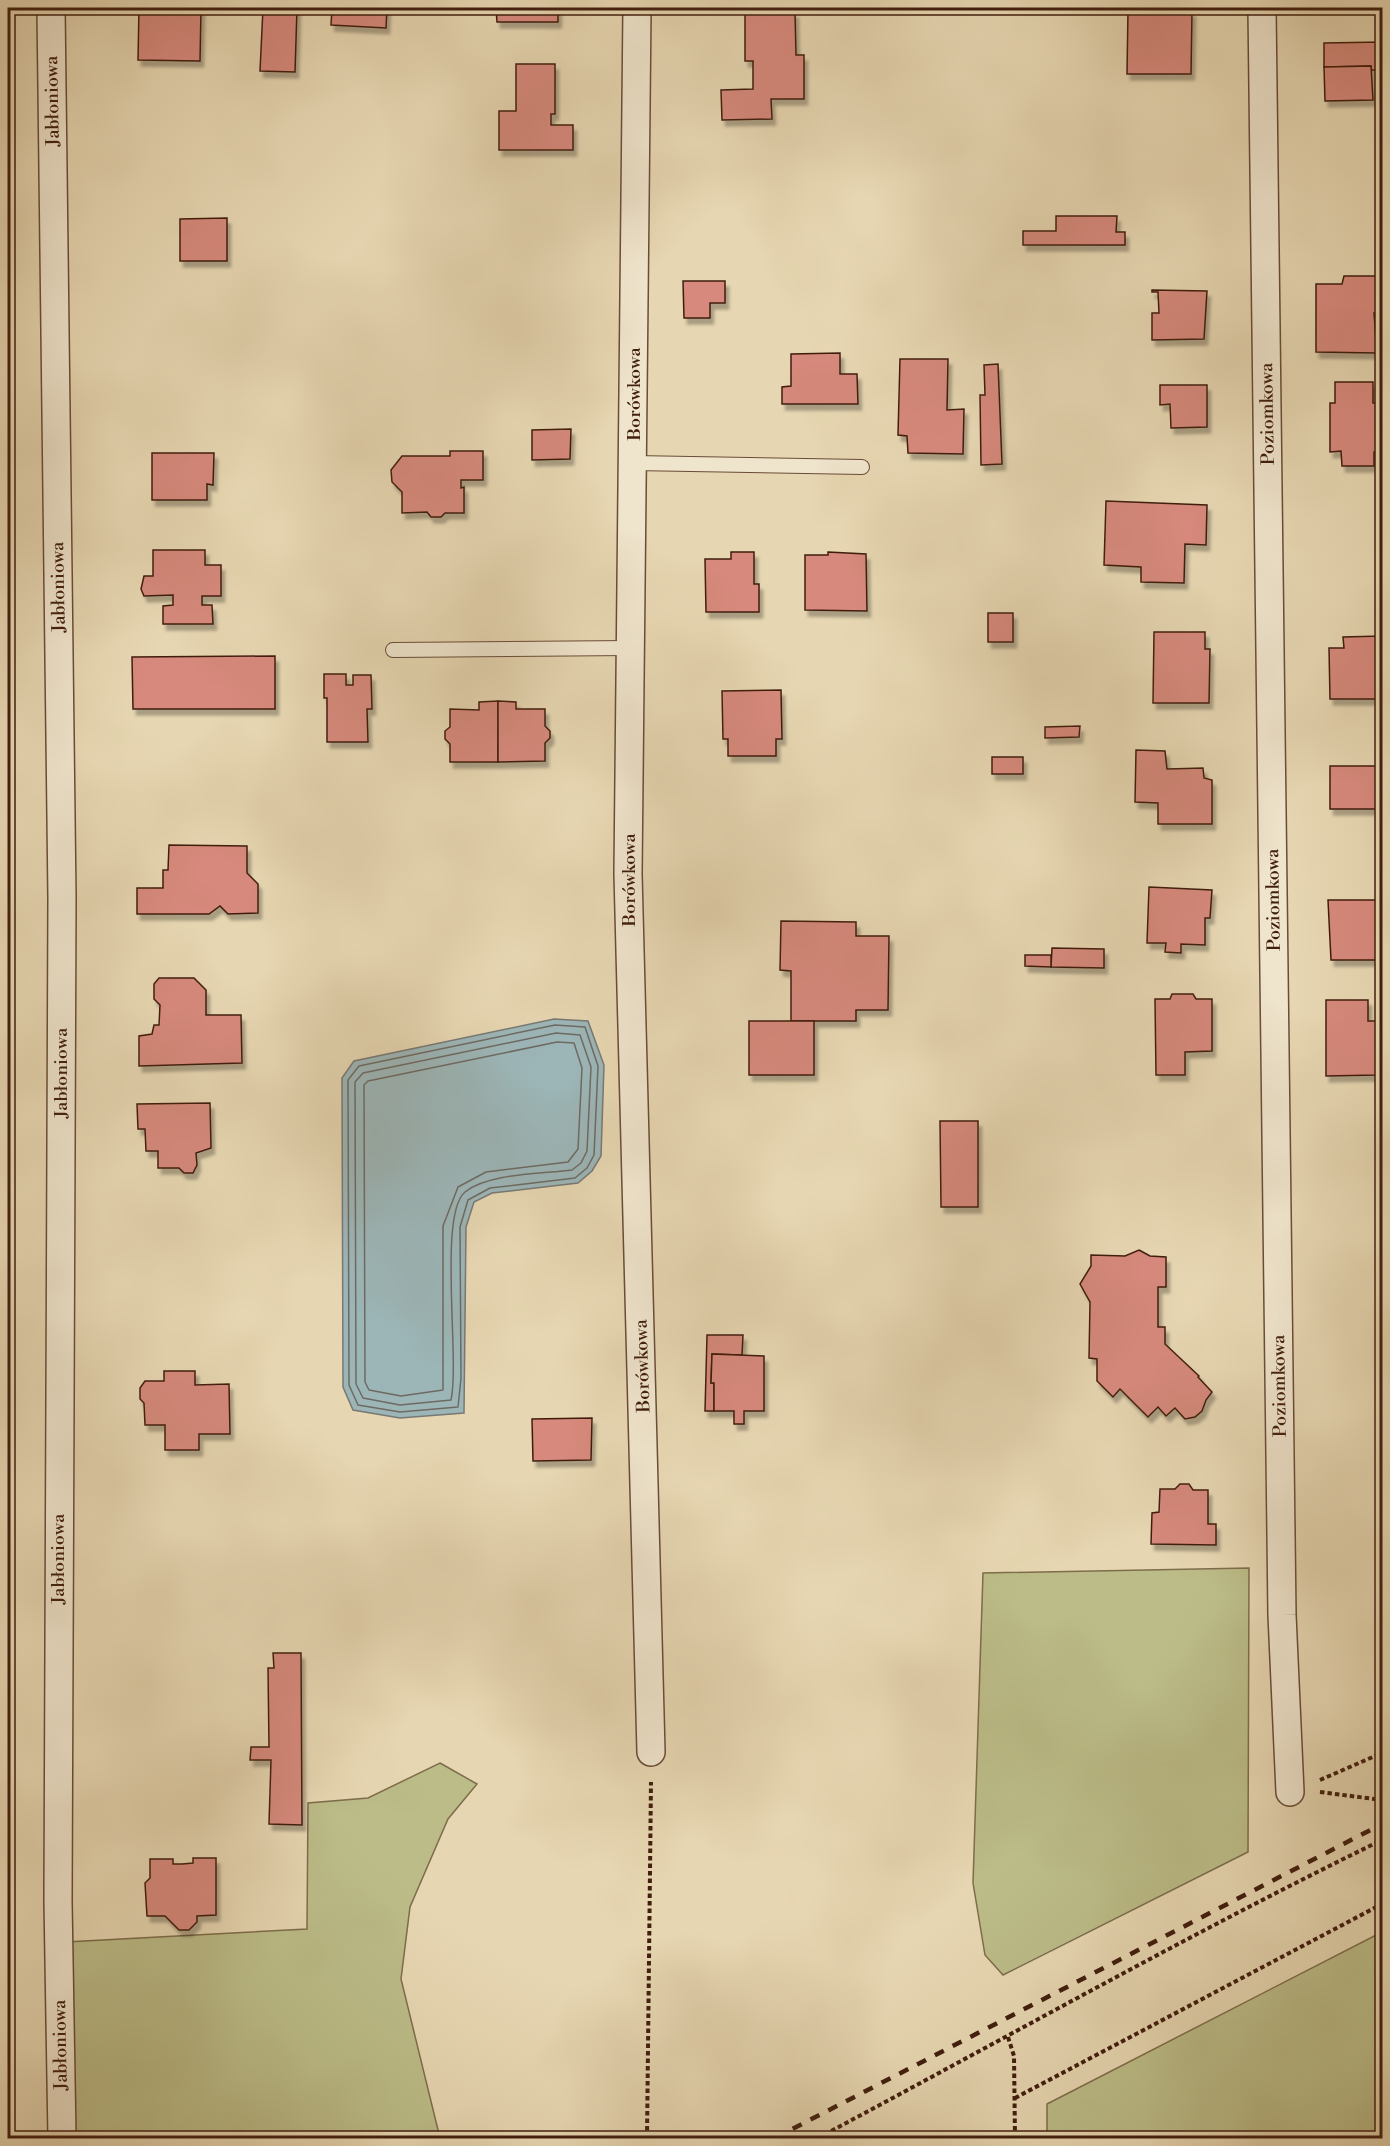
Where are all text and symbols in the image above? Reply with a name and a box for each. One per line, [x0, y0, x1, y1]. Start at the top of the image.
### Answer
street label: Jabłoniowa [40, 55, 65, 147]
street label: Borówkowa [623, 347, 646, 442]
street label: Poziomkowa [1255, 362, 1280, 465]
street label: Jabłoniowa [46, 541, 71, 633]
street label: Borówkowa [618, 833, 641, 928]
street label: Poziomkowa [1261, 848, 1286, 951]
street label: Jabłoniowa [50, 1027, 73, 1119]
street label: Borówkowa [629, 1318, 656, 1414]
street label: Poziomkowa [1267, 1334, 1292, 1437]
street label: Jabłoniowa [47, 1513, 70, 1605]
street label: Jabłoniowa [48, 1999, 73, 2091]

